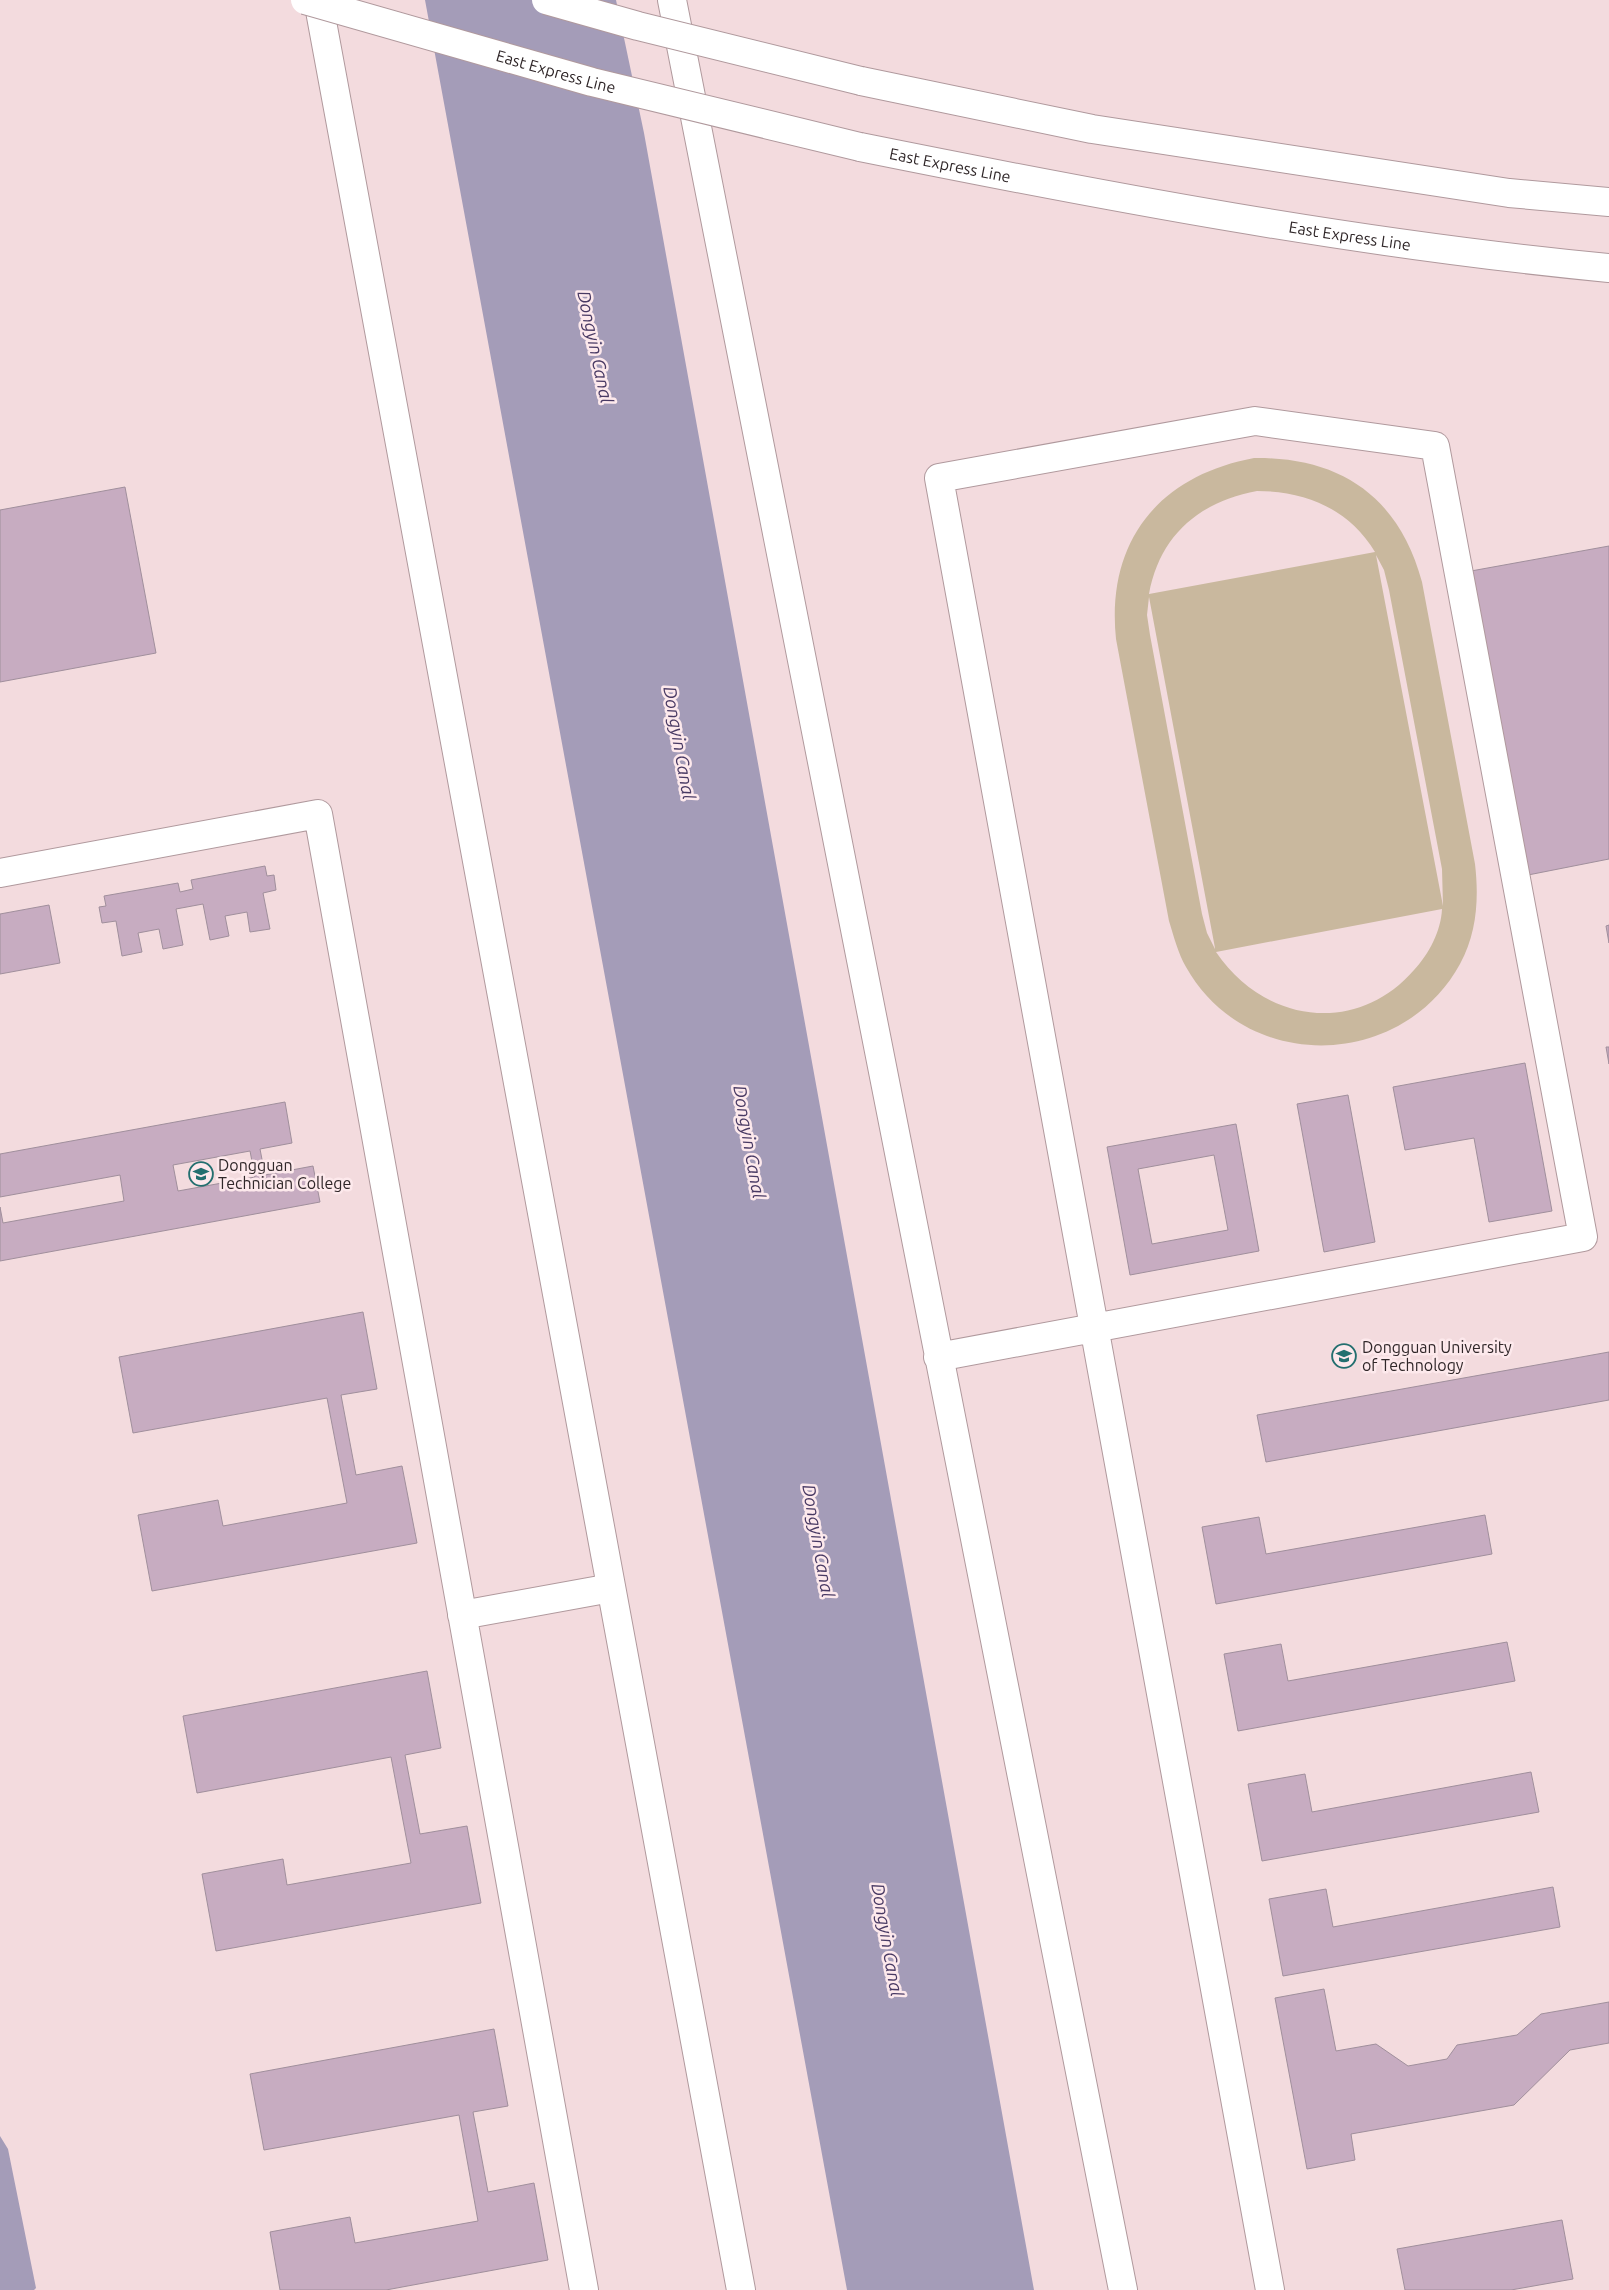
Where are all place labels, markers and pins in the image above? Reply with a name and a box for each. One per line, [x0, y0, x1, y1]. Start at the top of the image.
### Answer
place label: Dongguan Technician College [218, 1156, 351, 1192]
school or university icon: Dongguan Technician College [188, 1161, 214, 1187]
place label: Dongguan University of Technology [1362, 1338, 1512, 1374]
school or university icon: Dongguan University of Technology [1331, 1343, 1357, 1369]

